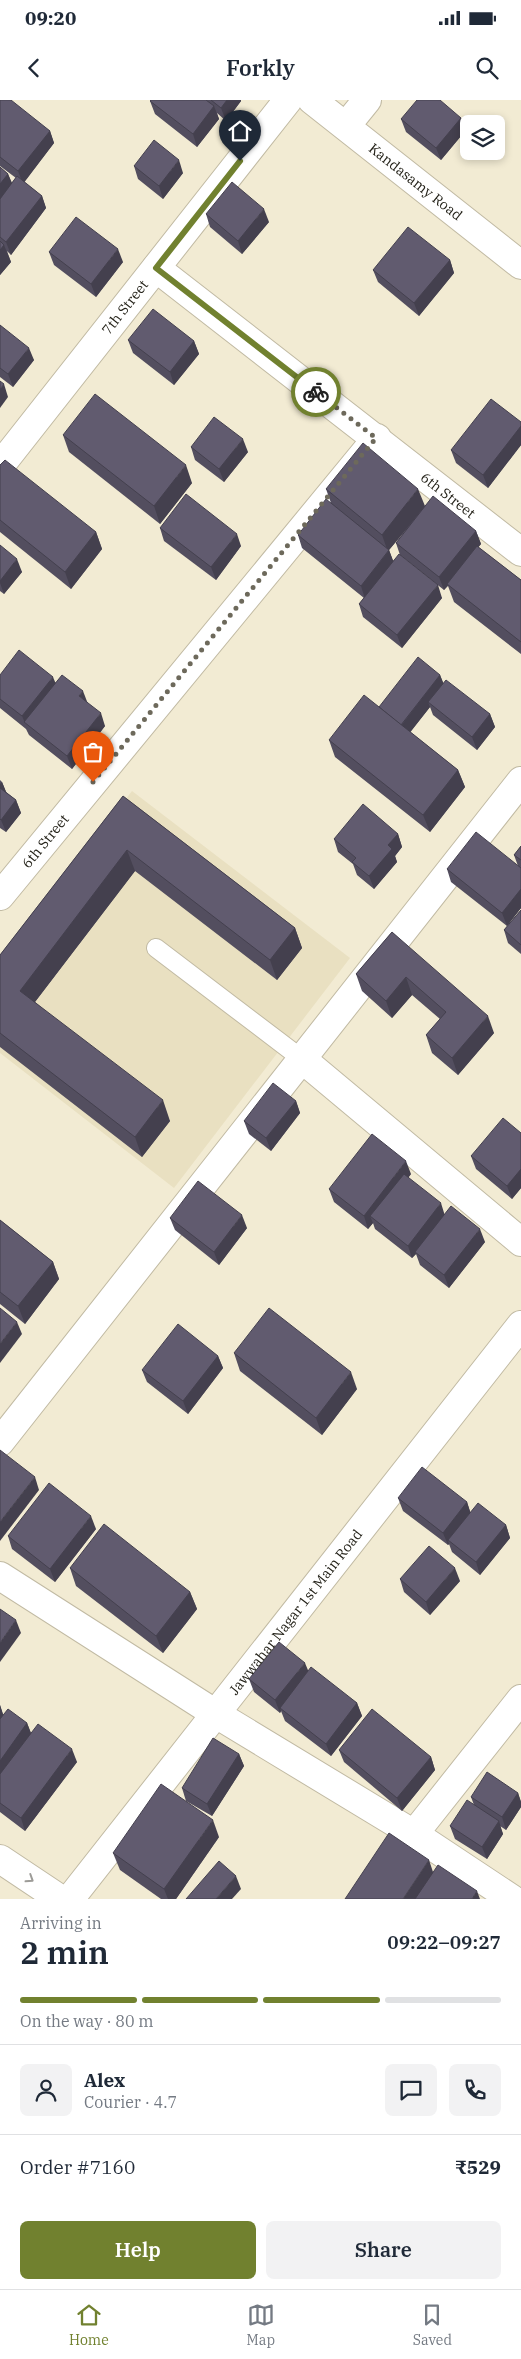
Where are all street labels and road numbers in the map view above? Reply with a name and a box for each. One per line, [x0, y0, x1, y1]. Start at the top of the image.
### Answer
street label: Kandasamy Road [365, 139, 466, 225]
street label: 7th Street [98, 276, 152, 338]
street label: 6th Street [417, 468, 479, 522]
street label: 6th Street [18, 810, 73, 872]
street label: Jawwahar Nagar 1st Main Road [225, 1525, 366, 1698]

